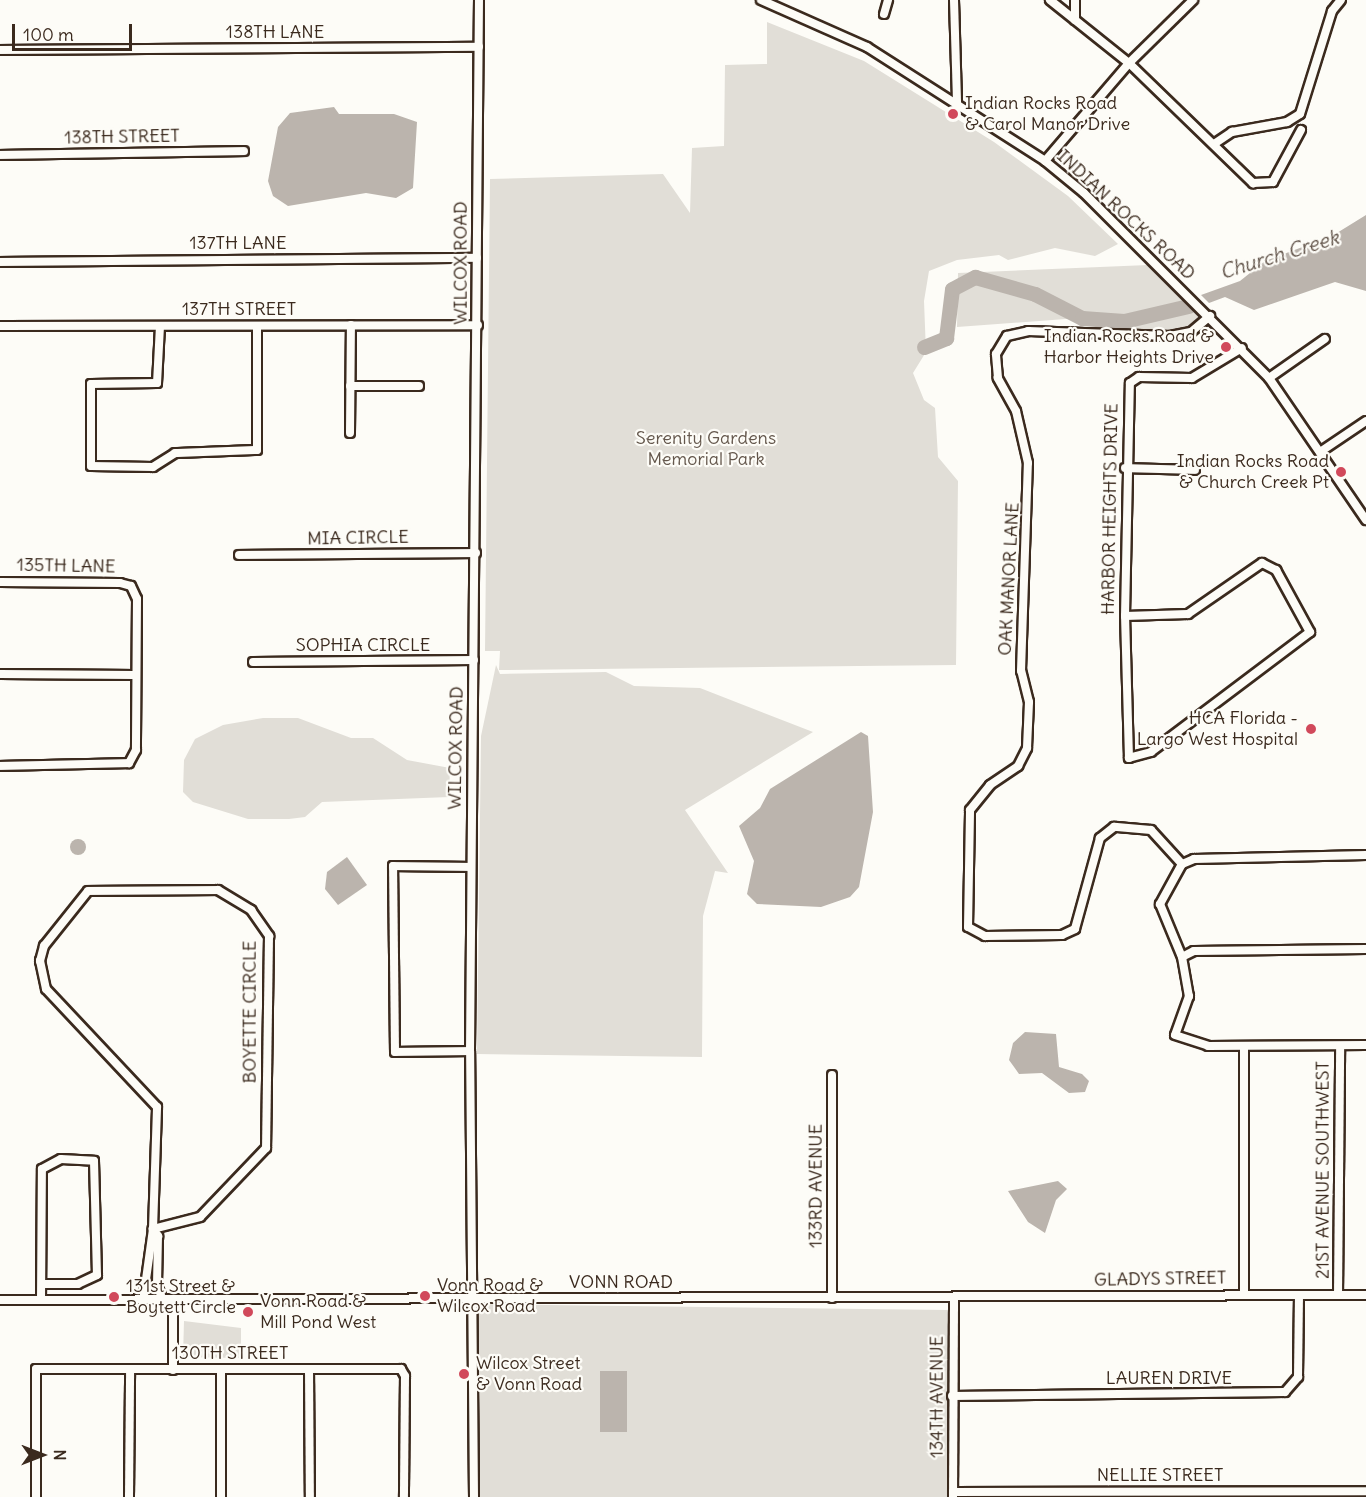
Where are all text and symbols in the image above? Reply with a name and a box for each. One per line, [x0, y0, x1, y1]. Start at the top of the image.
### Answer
scale bar [15, 12, 135, 50]
street label: 138TH LANE [226, 21, 324, 43]
text: 100 m [23, 23, 74, 46]
place label: Indian Rocks Road & Carol Manor Drive [965, 93, 1130, 136]
marker: Indian Rocks Road & Carol Manor Drive [946, 107, 960, 121]
street label: 138TH STREET [64, 125, 180, 149]
street label: INDIAN ROCKS ROAD [1052, 145, 1200, 285]
street label: WILCOX ROAD [450, 201, 472, 325]
water label: Church Creek [1217, 225, 1341, 283]
street label: 137TH LANE [189, 232, 287, 254]
street label: 137TH STREET [182, 298, 296, 320]
place label: Indian Rocks Road & Harbor Heights Drive [1044, 326, 1214, 368]
marker: Indian Rocks Road & Harbor Heights Drive [1219, 340, 1233, 354]
street label: HARBOR HEIGHTS DRIVE [1097, 403, 1123, 615]
park label: Serenity Gardens Memorial Park [636, 428, 776, 470]
place label: Indian Rocks Road & Church Creek Pt [1177, 451, 1329, 494]
marker: Indian Rocks Road & Church Creek Pt [1334, 465, 1348, 479]
street label: OAK MANOR LANE [994, 502, 1024, 656]
street label: MIA CIRCLE [307, 526, 409, 550]
street label: 135TH LANE [16, 554, 116, 578]
street label: SOPHIA CIRCLE [296, 634, 430, 656]
street label: WILCOX ROAD [444, 686, 468, 810]
place label: HCA Florida - Largo West Hospital [1137, 708, 1298, 750]
marker: HCA Florida - Largo West Hospital [1302, 720, 1320, 738]
street label: BOYETTE CIRCLE [239, 941, 261, 1083]
street label: 21ST AVENUE SOUTHWEST [1312, 1061, 1334, 1279]
street label: 133RD AVENUE [805, 1124, 827, 1248]
street label: GLADYS STREET [1094, 1267, 1226, 1291]
street label: VONN ROAD [569, 1271, 673, 1293]
place label: Vonn Road & Wilcox Road [437, 1275, 543, 1318]
place label: 131st Street & Boytett Circle [126, 1276, 236, 1318]
marker: Vonn Road & Wilcox Road [418, 1289, 432, 1303]
marker: 131st Street & Boytett Circle [107, 1290, 121, 1304]
place label: Vonn Road & Mill Pond West [260, 1291, 376, 1334]
marker: Vonn Road & Mill Pond West [241, 1305, 255, 1319]
street label: 134TH AVENUE [926, 1336, 948, 1458]
street label: 130TH STREET [172, 1342, 288, 1364]
place label: Wilcox Street & Vonn Road [476, 1353, 582, 1396]
marker: Wilcox Street & Vonn Road [457, 1367, 471, 1381]
street label: LAUREN DRIVE [1106, 1367, 1232, 1389]
north arrow [12, 1425, 72, 1485]
text: N [50, 1449, 70, 1461]
street label: NELLIE STREET [1097, 1464, 1223, 1486]

